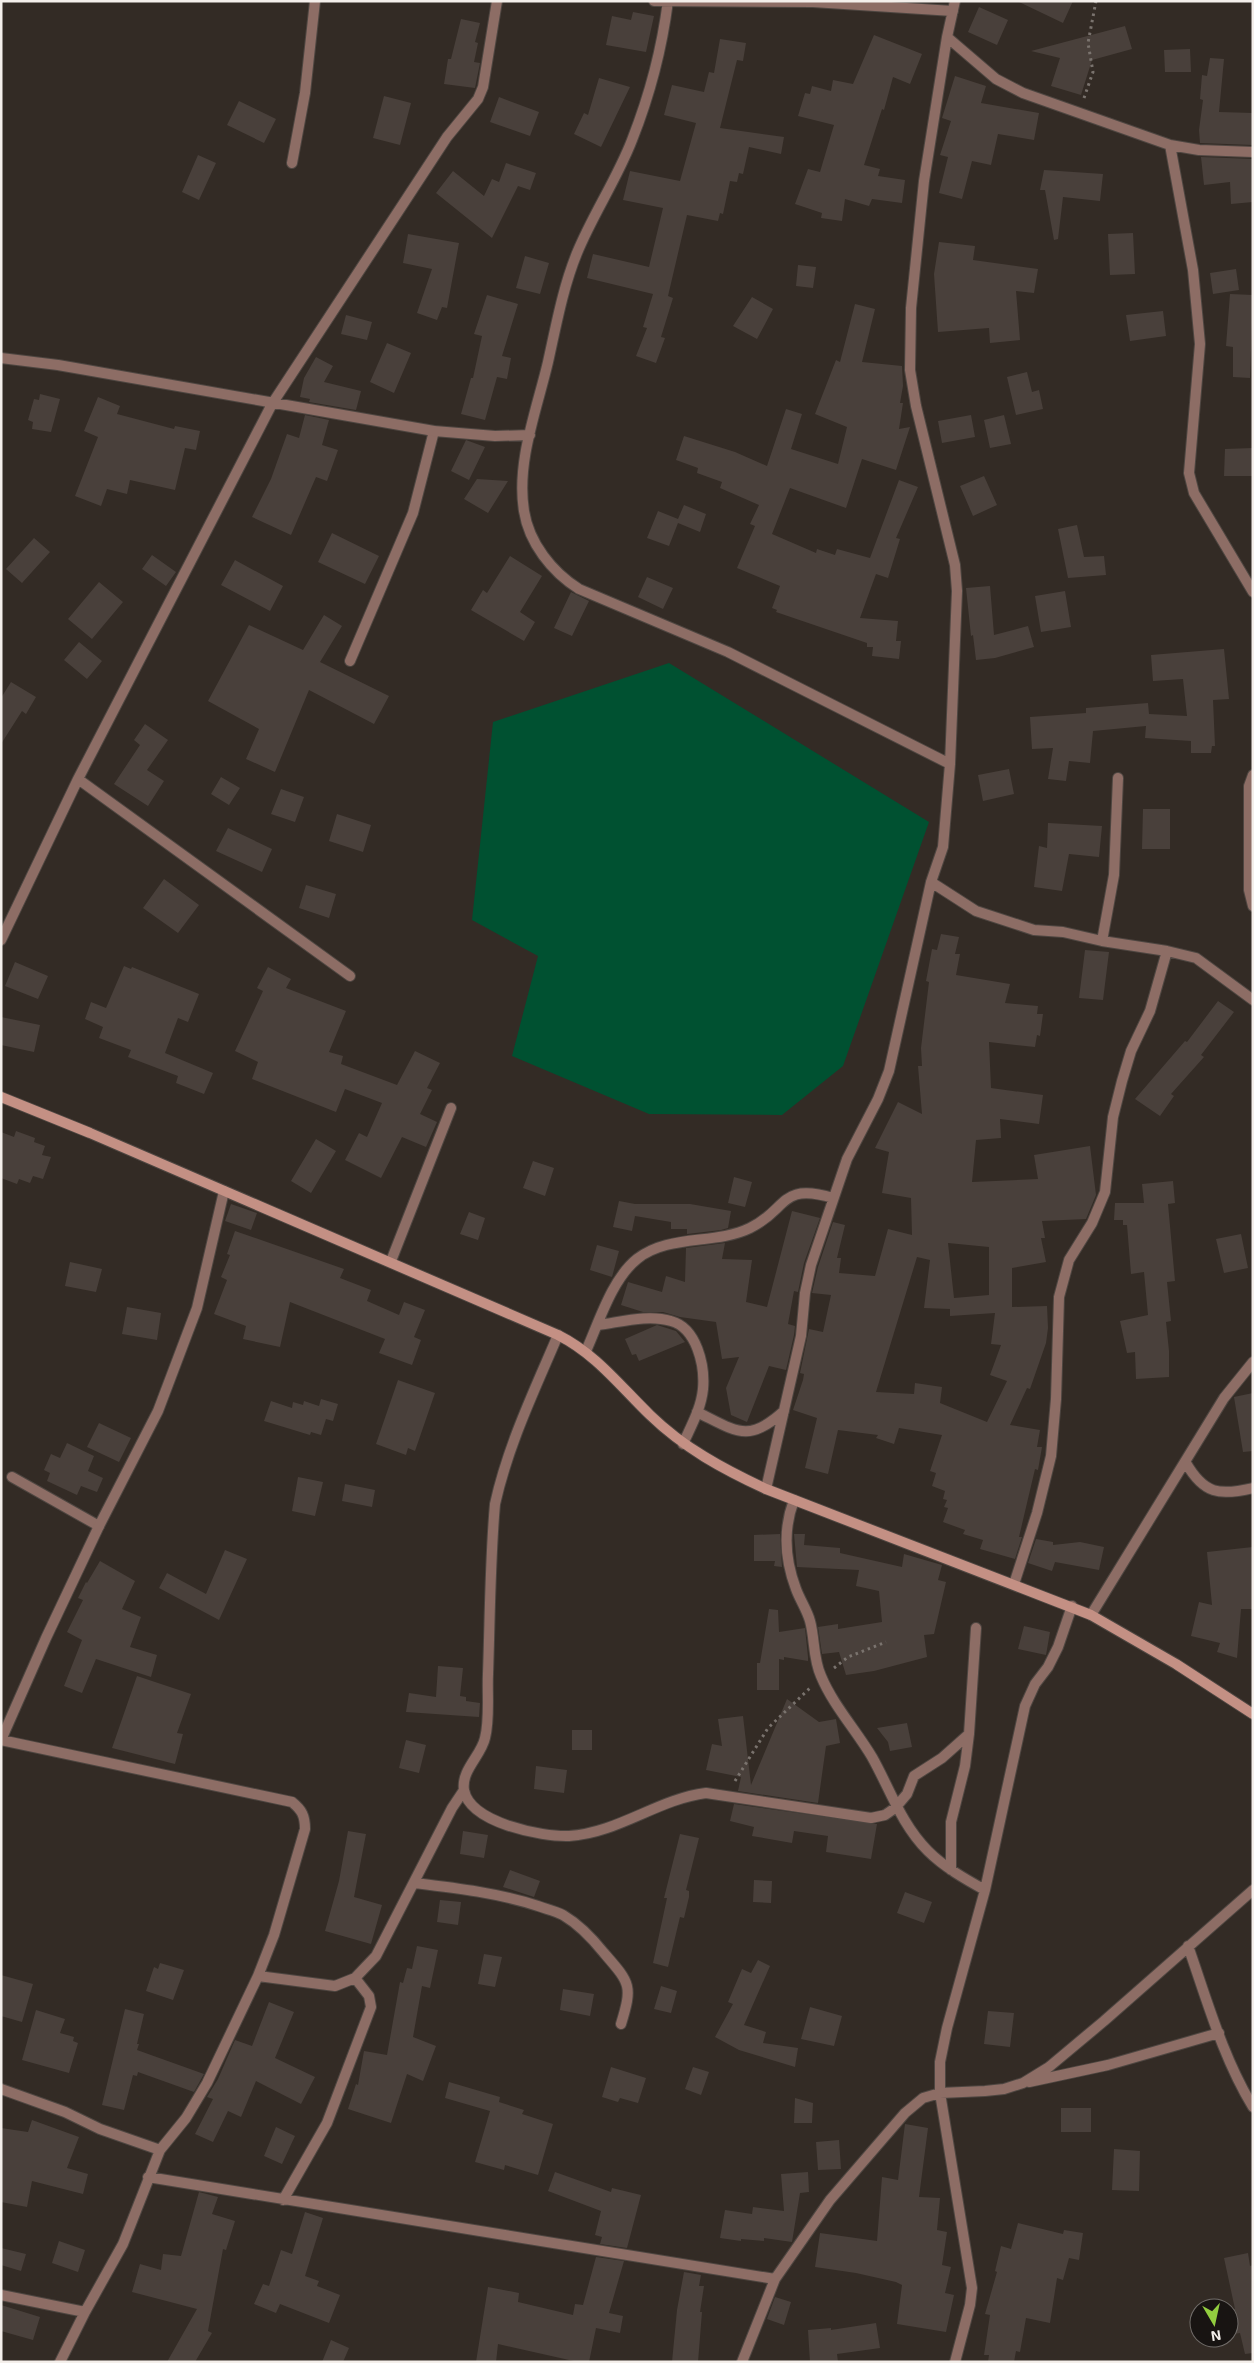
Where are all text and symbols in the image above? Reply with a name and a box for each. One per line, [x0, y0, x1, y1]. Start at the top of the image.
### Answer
north arrow [1189, 2298, 1239, 2348]
text: N [1210, 2327, 1222, 2346]

